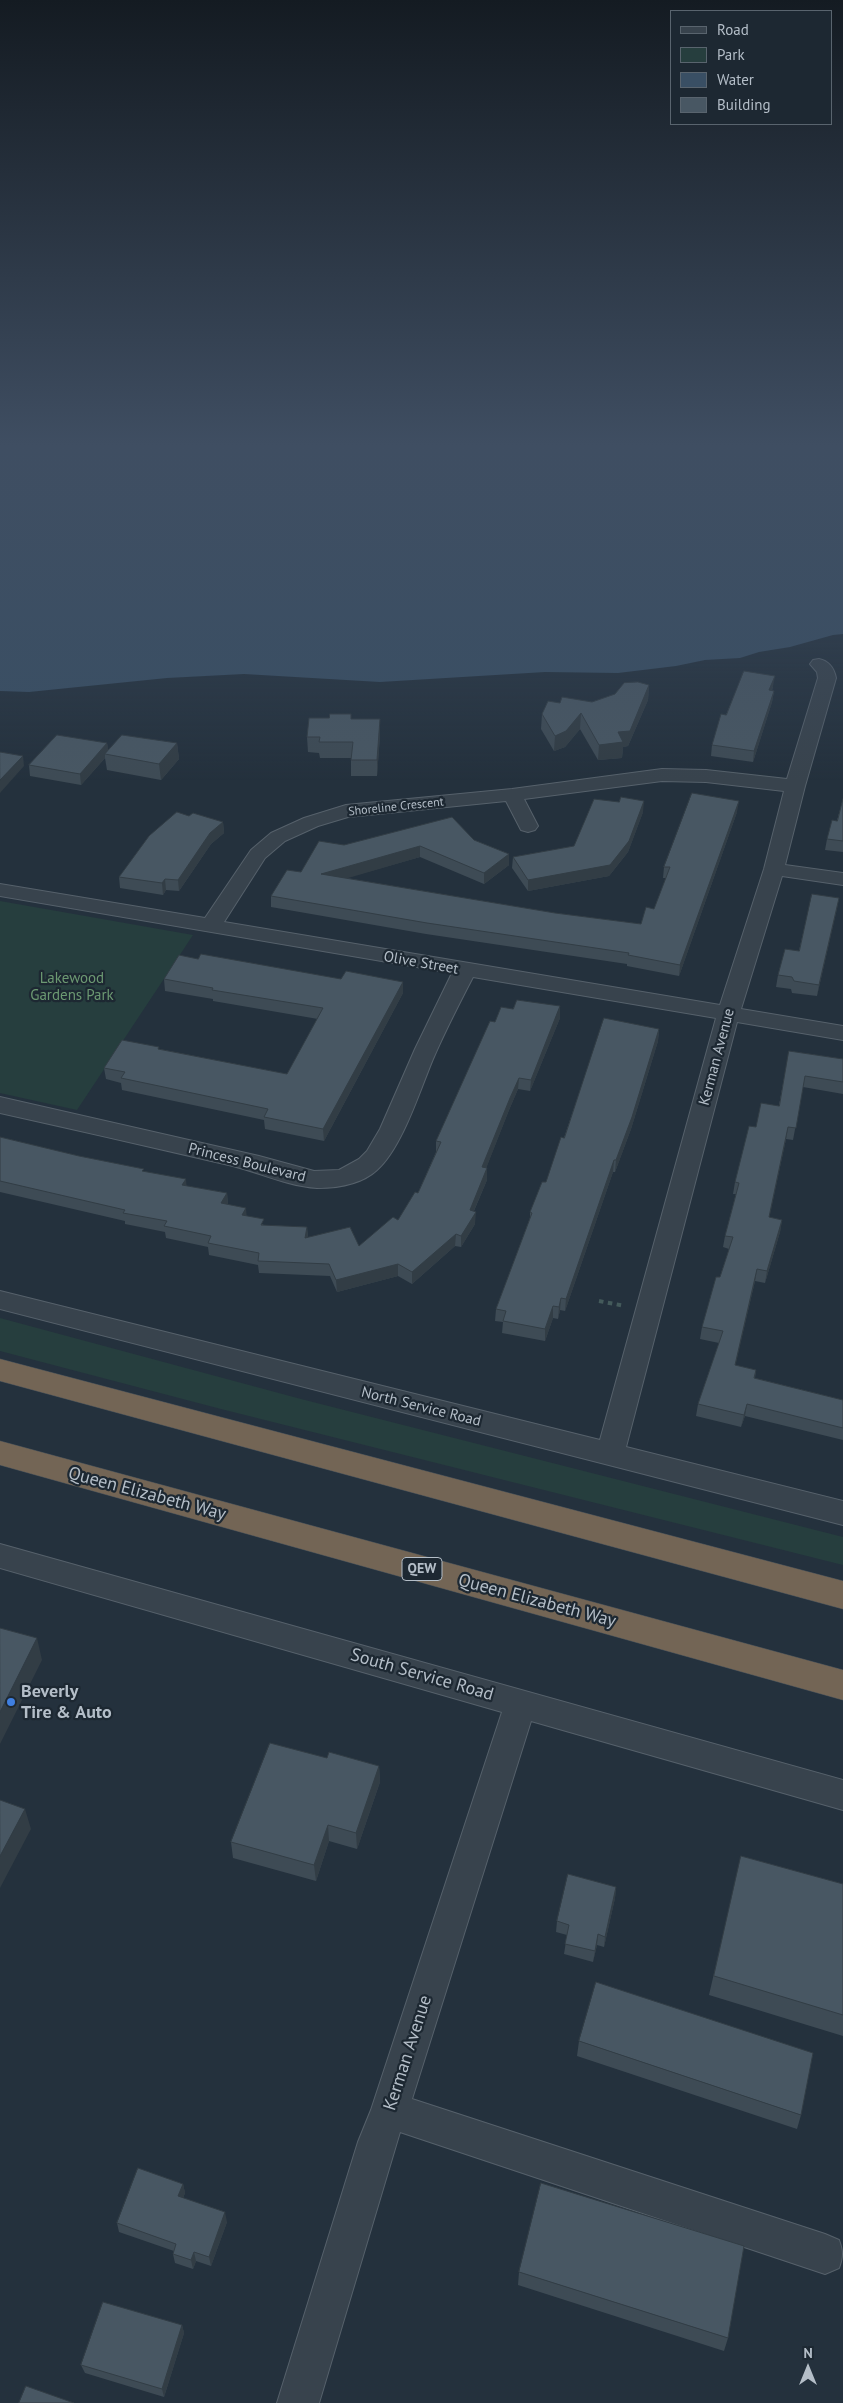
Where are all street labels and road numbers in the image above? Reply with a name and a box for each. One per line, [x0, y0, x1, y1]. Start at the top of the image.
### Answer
street label: Shoreline Crescent [348, 795, 444, 819]
street label: Olive Street [382, 948, 460, 978]
street label: Kerman Avenue [695, 1006, 739, 1108]
street label: Princess Boulevard [186, 1140, 308, 1186]
street label: North Service Road [359, 1383, 483, 1431]
street label: Queen Elizabeth Way [66, 1463, 228, 1525]
road number: QEW [402, 1558, 442, 1580]
street label: Queen Elizabeth Way [456, 1570, 618, 1632]
street label: South Service Road [348, 1644, 496, 1706]
street label: Kerman Avenue [379, 1993, 437, 2113]

